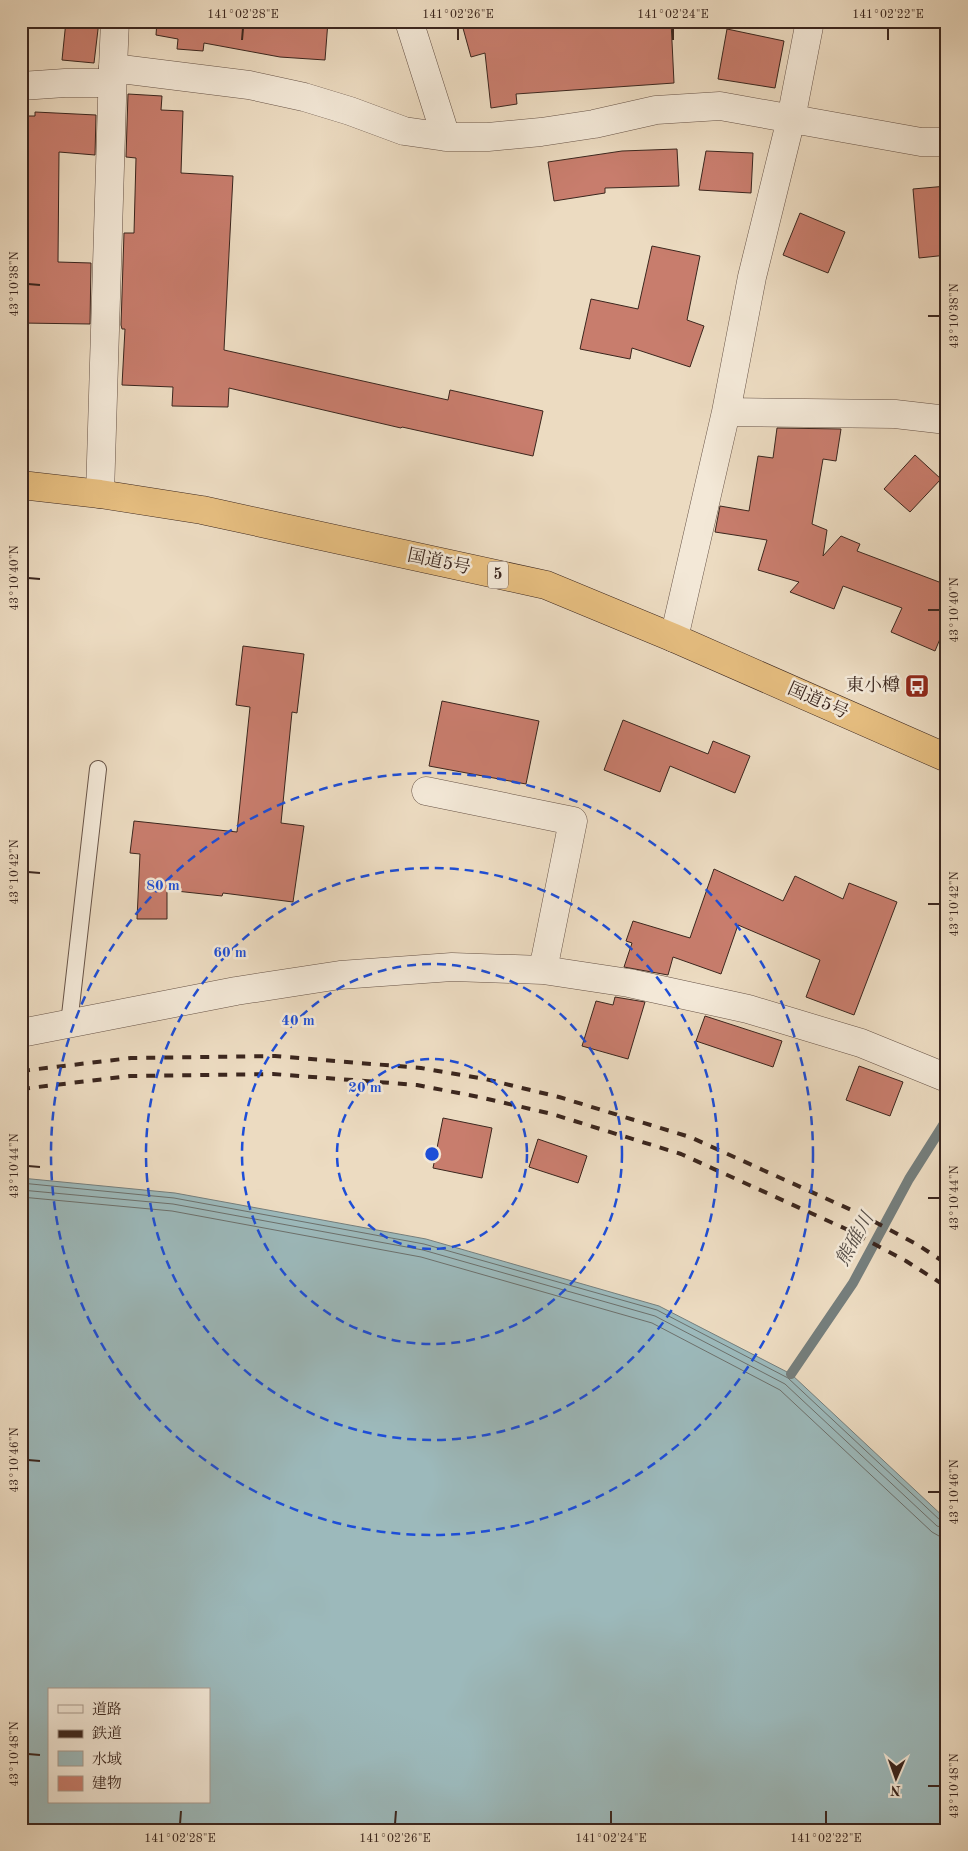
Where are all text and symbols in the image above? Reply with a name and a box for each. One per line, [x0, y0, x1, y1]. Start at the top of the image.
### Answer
text: 141°02'28"E [207, 9, 279, 21]
text: 141°02'26"E [422, 9, 494, 21]
text: 141°02'24"E [637, 9, 709, 21]
text: 141°02'22"E [852, 9, 924, 21]
text: 43°10'38"N [9, 251, 21, 317]
text: 43°10'38"N [949, 283, 961, 349]
text: 43°10'40"N [9, 545, 21, 611]
street label: 国道5号 [406, 545, 473, 578]
road number: 5 [488, 562, 508, 588]
text: 43°10'40"N [949, 577, 961, 643]
bus stop icon: 東小樽 [904, 673, 930, 699]
place label: 東小樽 [846, 675, 900, 695]
street label: 国道5号 [785, 678, 852, 722]
text: 43°10'42"N [9, 839, 21, 905]
text: 43°10'42"N [949, 871, 961, 937]
text: 80 m [146, 879, 180, 894]
text: 60 m [213, 946, 247, 961]
text: 40 m [281, 1014, 315, 1029]
text: 20 m [348, 1081, 382, 1096]
text: 43°10'44"N [9, 1133, 21, 1199]
centre of rings [423, 1145, 441, 1163]
text: 43°10'44"N [949, 1165, 961, 1231]
water label: 熊碓川 [832, 1208, 879, 1270]
text: 43°10'46"N [9, 1427, 21, 1493]
text: 43°10'46"N [949, 1459, 961, 1525]
legend [48, 1688, 210, 1804]
text: 道路 [92, 1701, 122, 1718]
text: 43°10'48"N [9, 1721, 21, 1787]
text: 鉄道 [92, 1725, 122, 1742]
text: 水域 [92, 1751, 122, 1768]
text: 43°10'48"N [949, 1753, 961, 1819]
north arrow [870, 1754, 920, 1804]
text: 建物 [92, 1775, 122, 1792]
text: N [890, 1783, 901, 1797]
text: 141°02'28"E [144, 1833, 216, 1845]
text: 141°02'26"E [359, 1833, 431, 1845]
text: 141°02'24"E [575, 1833, 647, 1845]
text: 141°02'22"E [790, 1833, 862, 1845]

